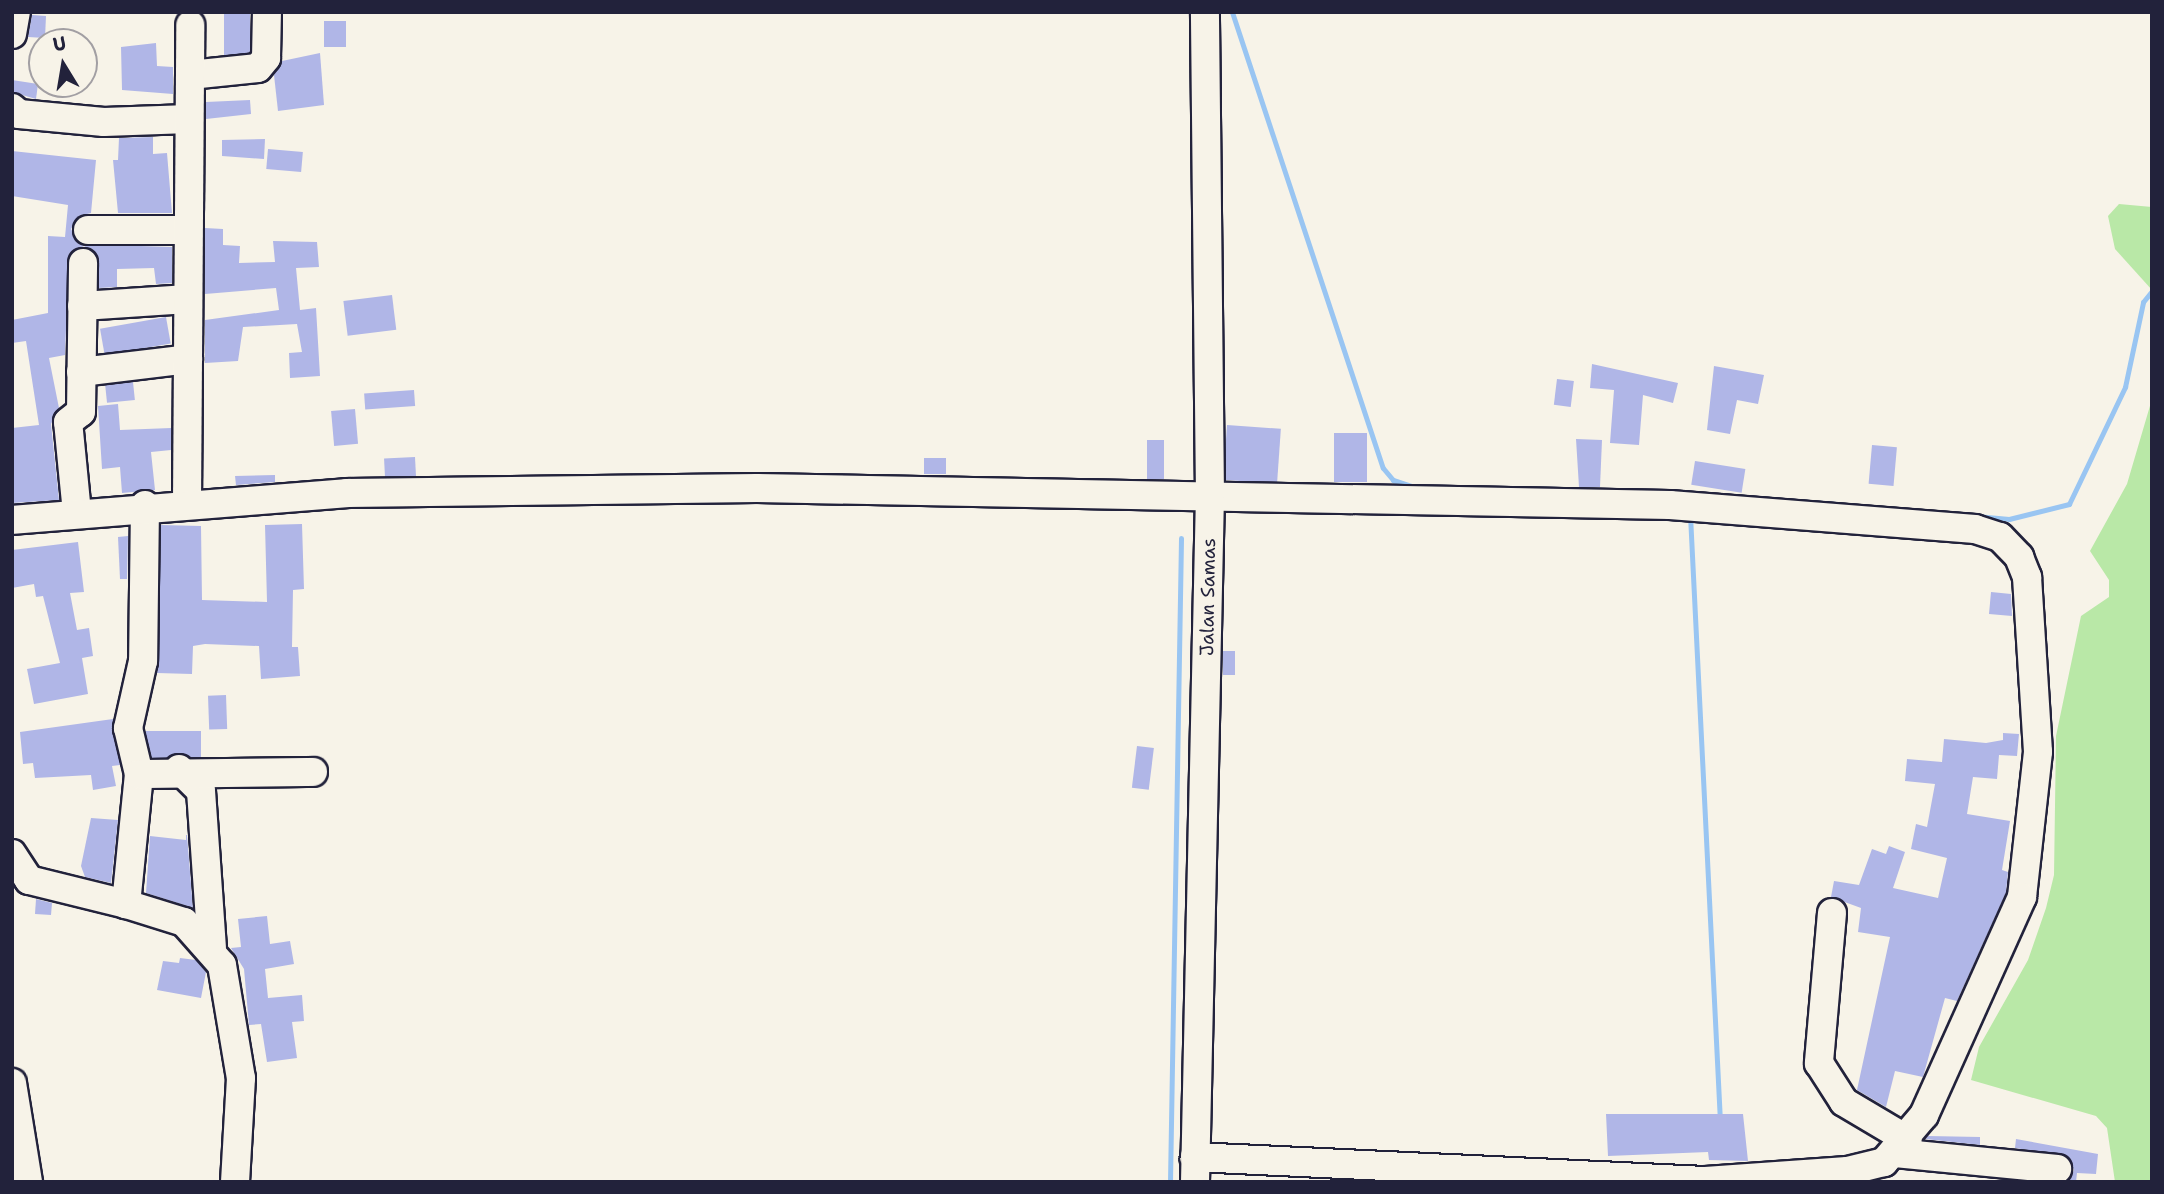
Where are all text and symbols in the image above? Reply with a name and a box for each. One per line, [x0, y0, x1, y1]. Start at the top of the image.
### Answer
north arrow [28, 28, 98, 98]
text: U [51, 30, 68, 57]
street label: Jalan Samas [1196, 538, 1220, 656]

